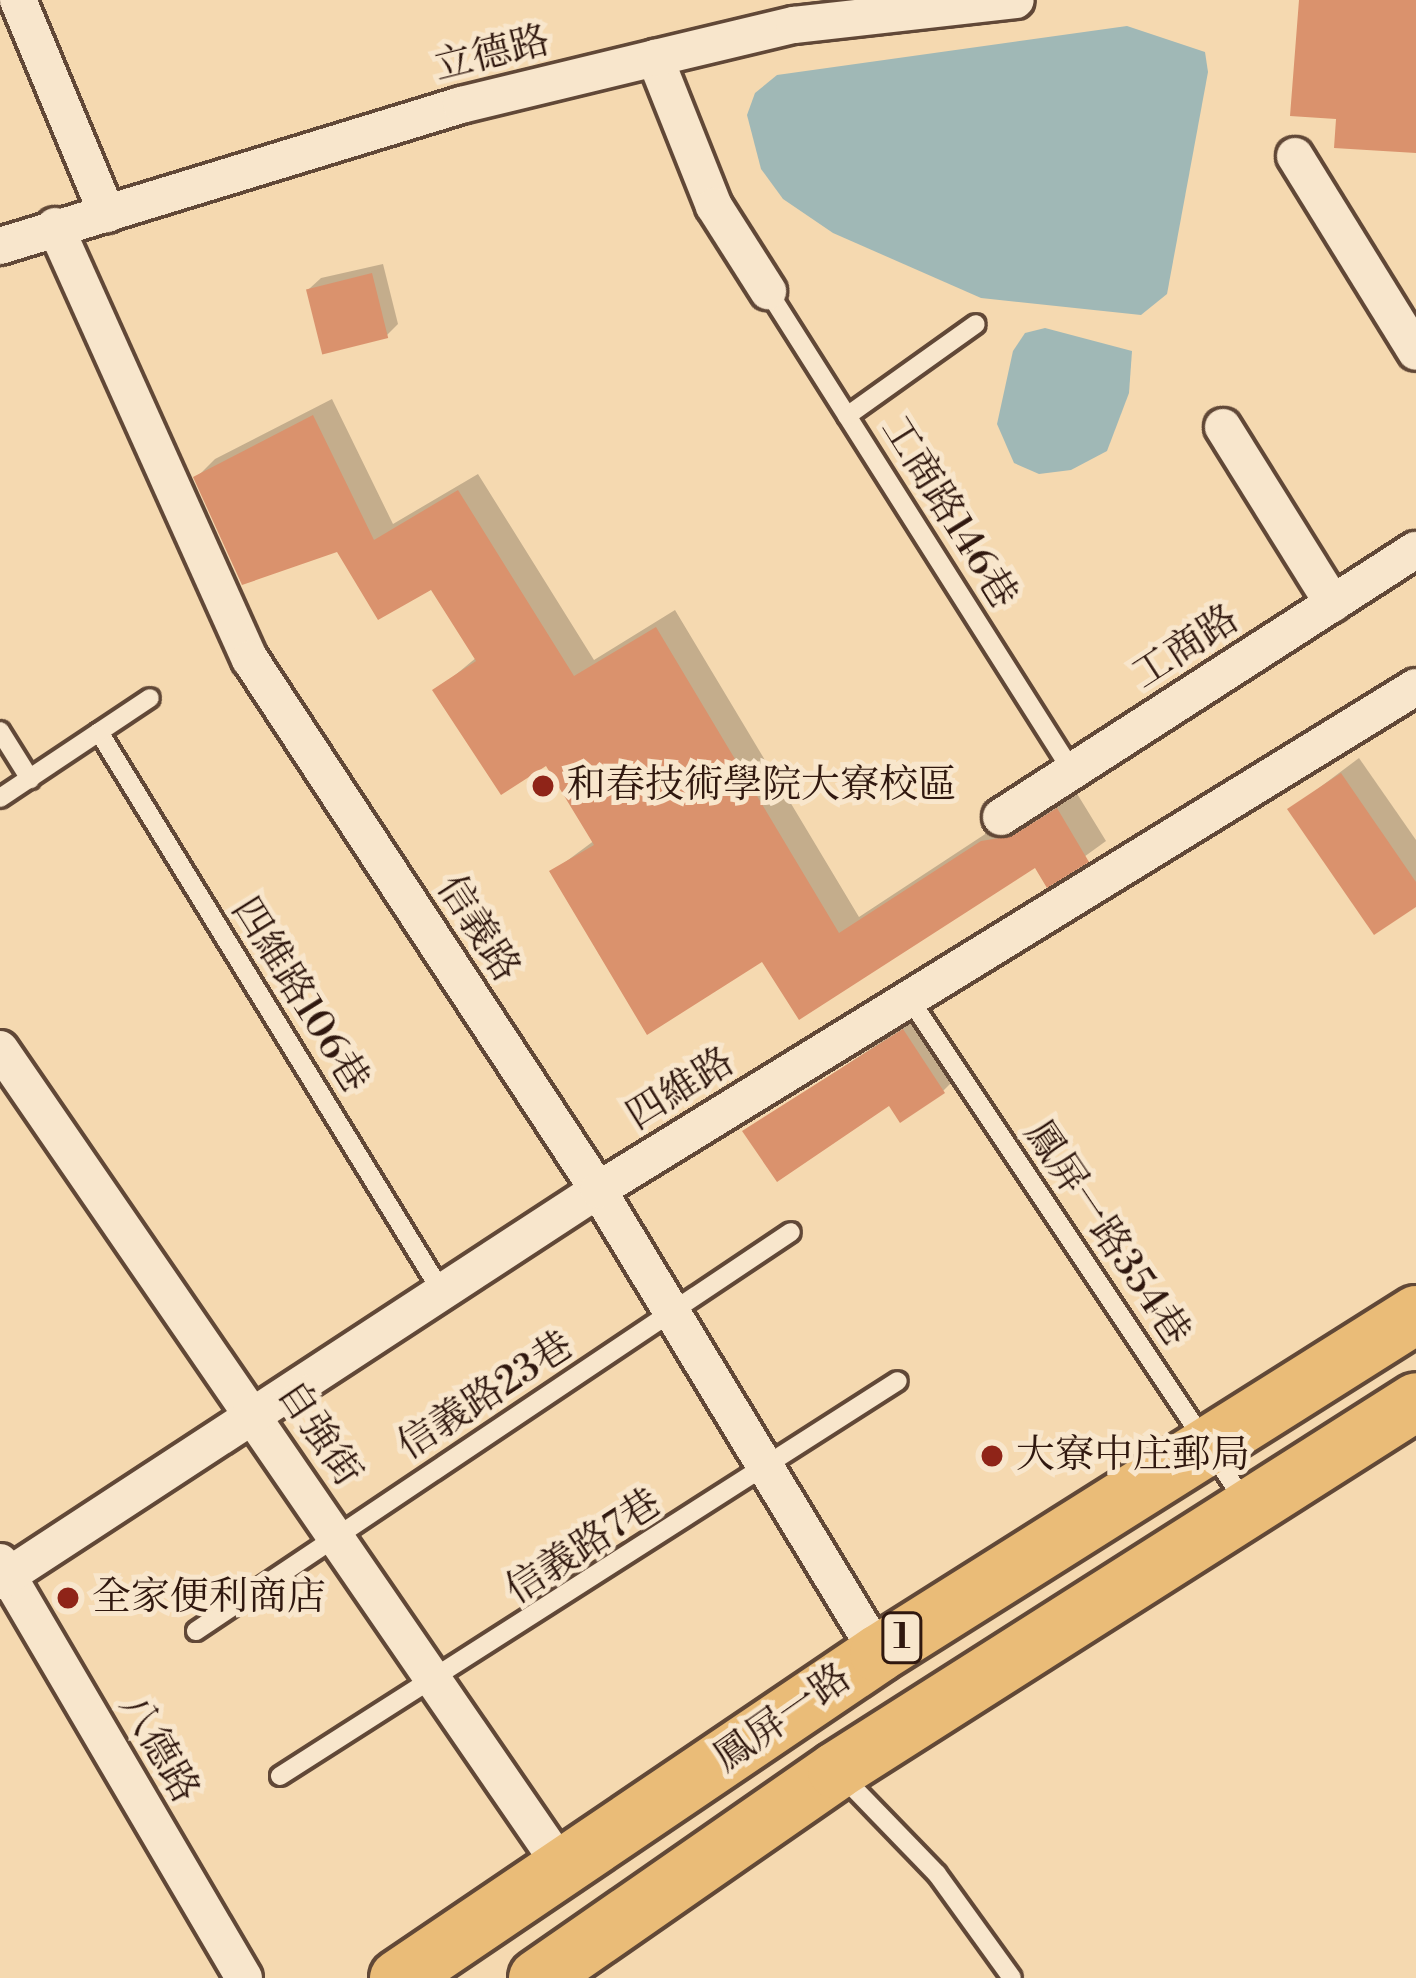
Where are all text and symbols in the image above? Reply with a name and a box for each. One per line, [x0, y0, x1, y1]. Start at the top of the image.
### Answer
street label: 立德路 [430, 18, 554, 92]
street label: 工商路146巷 [870, 408, 1026, 618]
street label: 工商路 [1124, 597, 1248, 699]
place label: 和春技術學院大寮校區 [567, 763, 957, 809]
marker: 和春技術學院大寮校區 [530, 773, 556, 799]
street label: 信義路 [426, 867, 528, 991]
street label: 四維路106巷 [221, 890, 377, 1102]
street label: 四維路 [619, 1039, 743, 1141]
street label: 鳳屏一路354巷 [1013, 1112, 1199, 1356]
street label: 信義路23巷 [389, 1323, 583, 1471]
street label: 自強街 [266, 1372, 370, 1496]
place label: 大寮中庄郵局 [1016, 1433, 1250, 1479]
marker: 大寮中庄郵局 [979, 1443, 1005, 1469]
street label: 信義路7巷 [498, 1481, 670, 1615]
place label: 全家便利商店 [92, 1575, 326, 1621]
marker: 全家便利商店 [55, 1585, 81, 1611]
road number: 1 [881, 1608, 923, 1668]
street label: 鳳屏一路 [706, 1655, 860, 1783]
street label: 八德路 [108, 1687, 208, 1811]

